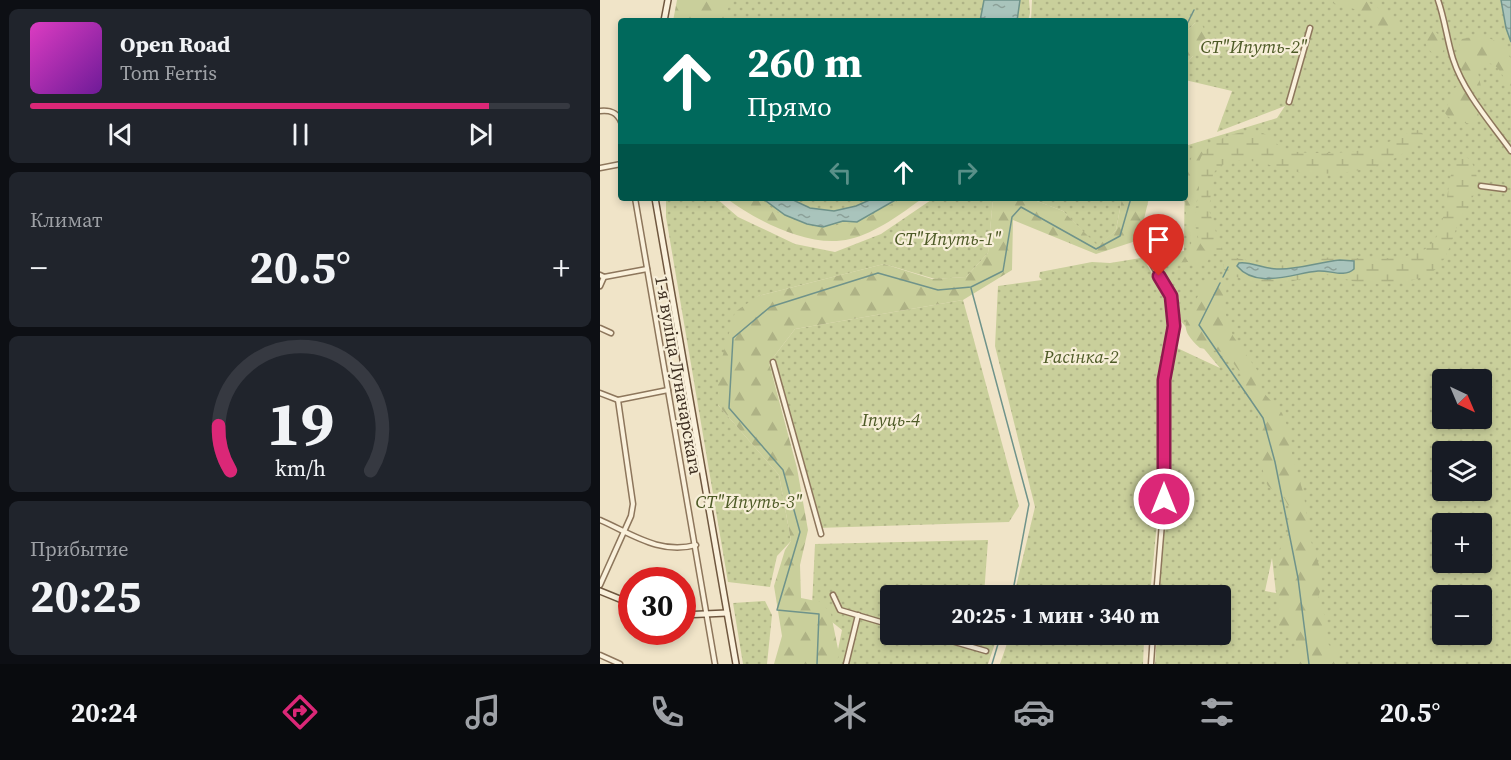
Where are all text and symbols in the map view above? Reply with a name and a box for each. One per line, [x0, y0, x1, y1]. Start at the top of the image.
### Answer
text: Open Road [120, 29, 230, 59]
text: 260 m [747, 33, 862, 91]
park label: СТ"Ипуть-2" [1201, 34, 1308, 59]
icon: ahead [648, 42, 726, 120]
text: Tom Ferris [120, 59, 217, 87]
text: Прямо [747, 88, 832, 125]
icon: previous [104, 118, 137, 151]
icon: pause [284, 118, 317, 151]
icon: next [464, 118, 497, 151]
icon: left [824, 156, 857, 189]
icon: ahead [887, 156, 920, 189]
icon: right [950, 156, 983, 189]
text: Климат [30, 206, 103, 234]
pin [1133, 214, 1184, 276]
icon: arrive [1142, 223, 1175, 256]
park label: СТ"Ипуть-1" [895, 226, 1002, 251]
text: 20.5° [249, 236, 351, 298]
text: − [30, 245, 48, 290]
text: + [553, 245, 570, 290]
street label: 1-я вуліца Луначарскага [649, 274, 709, 477]
park label: Расінка-2 [1042, 344, 1119, 369]
north arrow [1432, 369, 1492, 429]
map controls [1432, 369, 1492, 645]
text: 19 [266, 380, 334, 466]
park label: Іпуць-4 [861, 407, 920, 432]
button: layers [1432, 441, 1492, 501]
text: km/h [274, 454, 326, 483]
position arrow [1132, 467, 1196, 531]
park label: СТ"Ипуть-3" [696, 489, 803, 514]
button: + [1432, 513, 1492, 573]
text: Прибытие [30, 535, 128, 563]
text: 20:25 [30, 565, 141, 627]
speed limit sign: 30 [618, 567, 696, 645]
button: − [1432, 585, 1492, 645]
text: 20:25 · 1 мин · 340 m [951, 600, 1160, 630]
icon: directions [279, 691, 321, 733]
icon: music [462, 691, 504, 733]
icon: phone [646, 691, 688, 733]
icon: climate [829, 691, 871, 733]
icon: car [1013, 691, 1055, 733]
icon: filters [1196, 691, 1238, 733]
text: 20:24 [71, 694, 137, 731]
text: 20.5° [1379, 694, 1440, 731]

